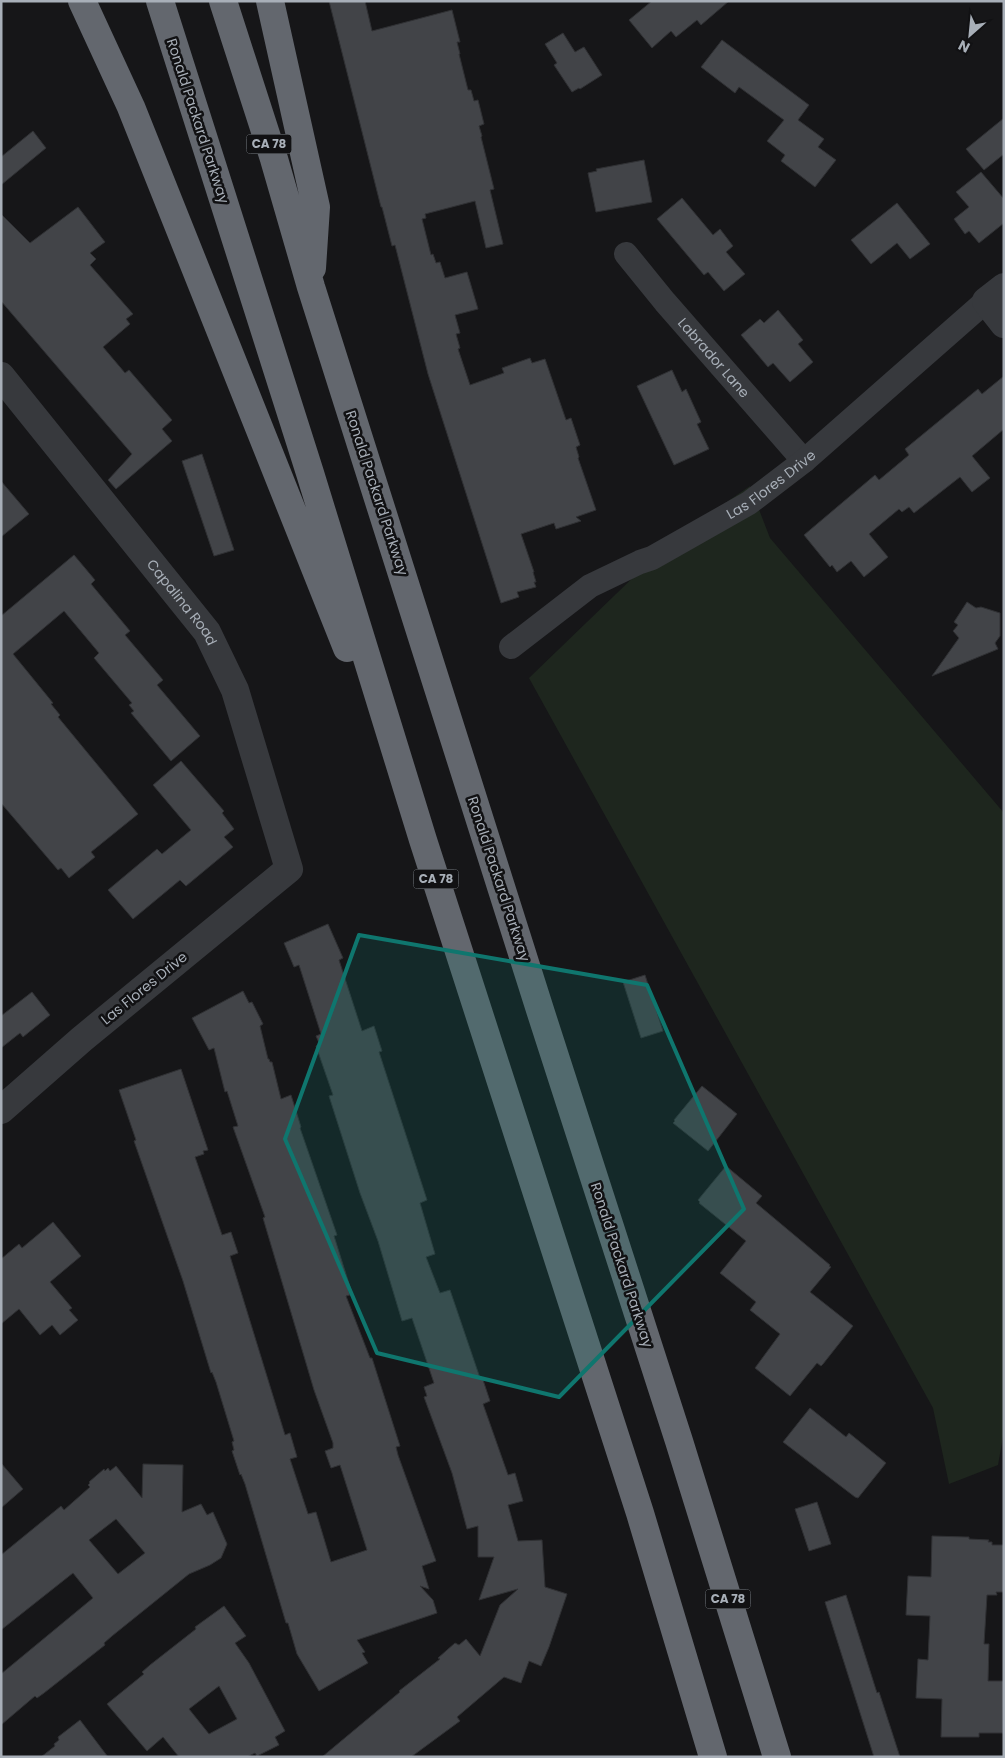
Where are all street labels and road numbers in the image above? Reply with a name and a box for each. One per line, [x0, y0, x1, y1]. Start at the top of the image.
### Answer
street label: Ronald Packard Parkway [162, 36, 234, 206]
road number: CA 78 [246, 134, 292, 154]
street label: Labrador Lane [673, 313, 755, 402]
street label: Ronald Packard Parkway [341, 408, 413, 578]
street label: Las Flores Drive [723, 445, 820, 524]
street label: Capalina Road [142, 555, 222, 649]
street label: Ronald Packard Parkway [463, 794, 535, 964]
road number: CA 78 [414, 870, 458, 889]
street label: Las Flores Drive [96, 947, 192, 1029]
street label: Ronald Packard Parkway [586, 1180, 658, 1350]
road number: CA 78 [706, 1590, 750, 1608]

